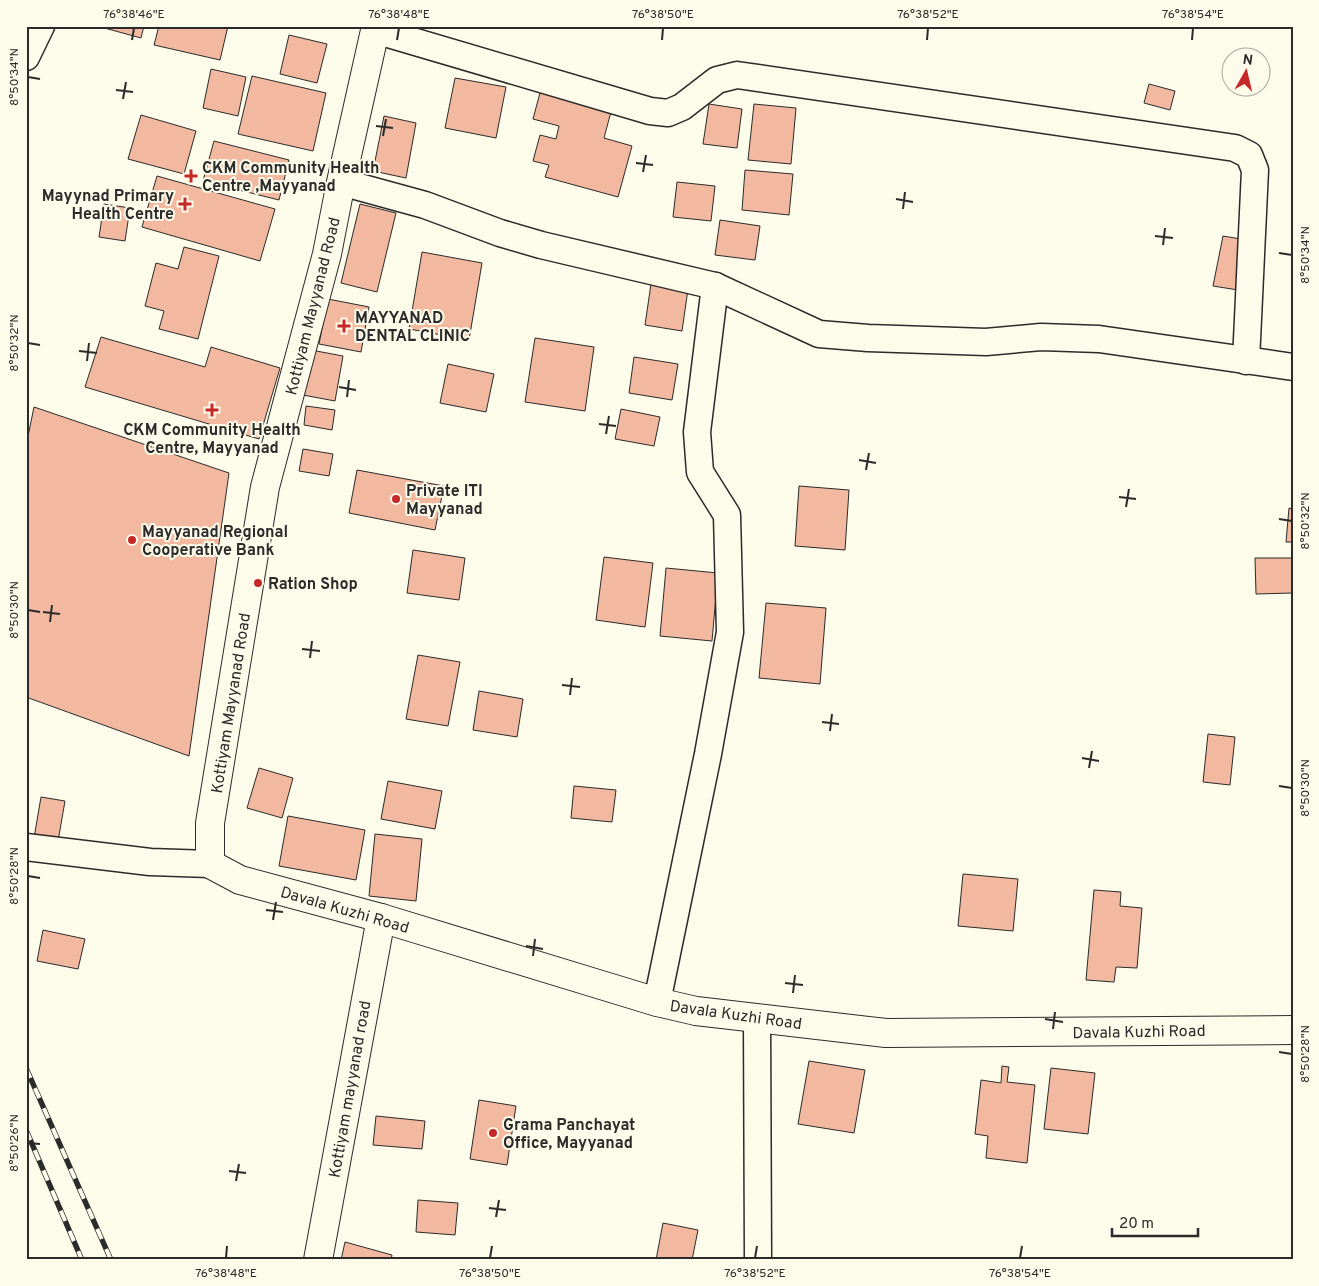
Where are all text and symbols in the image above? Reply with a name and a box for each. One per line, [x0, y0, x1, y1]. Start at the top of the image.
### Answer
text: 76°38'46"E [103, 7, 165, 23]
text: 76°38'48"E [368, 7, 430, 23]
text: 76°38'50"E [632, 7, 694, 23]
text: 76°38'52"E [897, 7, 959, 23]
text: 76°38'54"E [1162, 7, 1224, 23]
text: 8°50'34"N [7, 48, 23, 106]
north arrow [1222, 48, 1272, 98]
text: N [1241, 51, 1254, 70]
place label: CKM Community Health Centre ,Mayyanad [202, 159, 379, 197]
marker: CKM Community Health Centre ,Mayyanad [184, 169, 198, 183]
place label: Mayynad Primary Health Centre [42, 187, 174, 225]
marker: Mayynad Primary Health Centre [178, 197, 192, 211]
street label: Kottiyam Mayyanad Road [282, 215, 346, 397]
text: 8°50'34"N [1298, 226, 1314, 284]
place label: MAYYANAD DENTAL CLINIC [355, 309, 470, 347]
text: 8°50'32"N [7, 314, 23, 372]
marker: MAYYANAD DENTAL CLINIC [337, 319, 351, 333]
marker: CKM Community Health Centre, Mayyanad [205, 403, 219, 417]
place label: CKM Community Health Centre, Mayyanad [123, 421, 301, 459]
place label: Private ITI Mayyanad [406, 482, 483, 520]
text: 8°50'32"N [1298, 492, 1314, 550]
marker: Private ITI Mayyanad [390, 493, 402, 505]
place label: Mayyanad Regional Cooperative Bank [142, 523, 288, 561]
marker: Mayyanad Regional Cooperative Bank [126, 534, 138, 546]
place label: Ration Shop [268, 575, 358, 595]
marker: Ration Shop [252, 577, 264, 589]
text: 8°50'30"N [7, 581, 23, 639]
street label: Kottiyam Mayyanad Road [208, 612, 256, 795]
text: 8°50'30"N [1298, 759, 1314, 817]
text: 8°50'28"N [7, 847, 23, 905]
street label: Davala Kuzhi Road [278, 883, 411, 939]
street label: Davala Kuzhi Road [668, 997, 803, 1035]
street label: Kottiyam mayyanad road [326, 999, 376, 1179]
street label: Davala Kuzhi Road [1072, 1022, 1206, 1044]
text: 8°50'28"N [1298, 1025, 1314, 1083]
text: 8°50'26"N [7, 1114, 23, 1172]
place label: Grama Panchayat Office, Mayyanad [503, 1116, 635, 1154]
marker: Grama Panchayat Office, Mayyanad [487, 1127, 499, 1139]
scale bar [1112, 1206, 1198, 1238]
text: 20 m [1119, 1215, 1154, 1234]
text: 76°38'48"E [195, 1266, 257, 1282]
text: 76°38'50"E [459, 1266, 521, 1282]
text: 76°38'52"E [724, 1266, 786, 1282]
text: 76°38'54"E [989, 1266, 1051, 1282]

